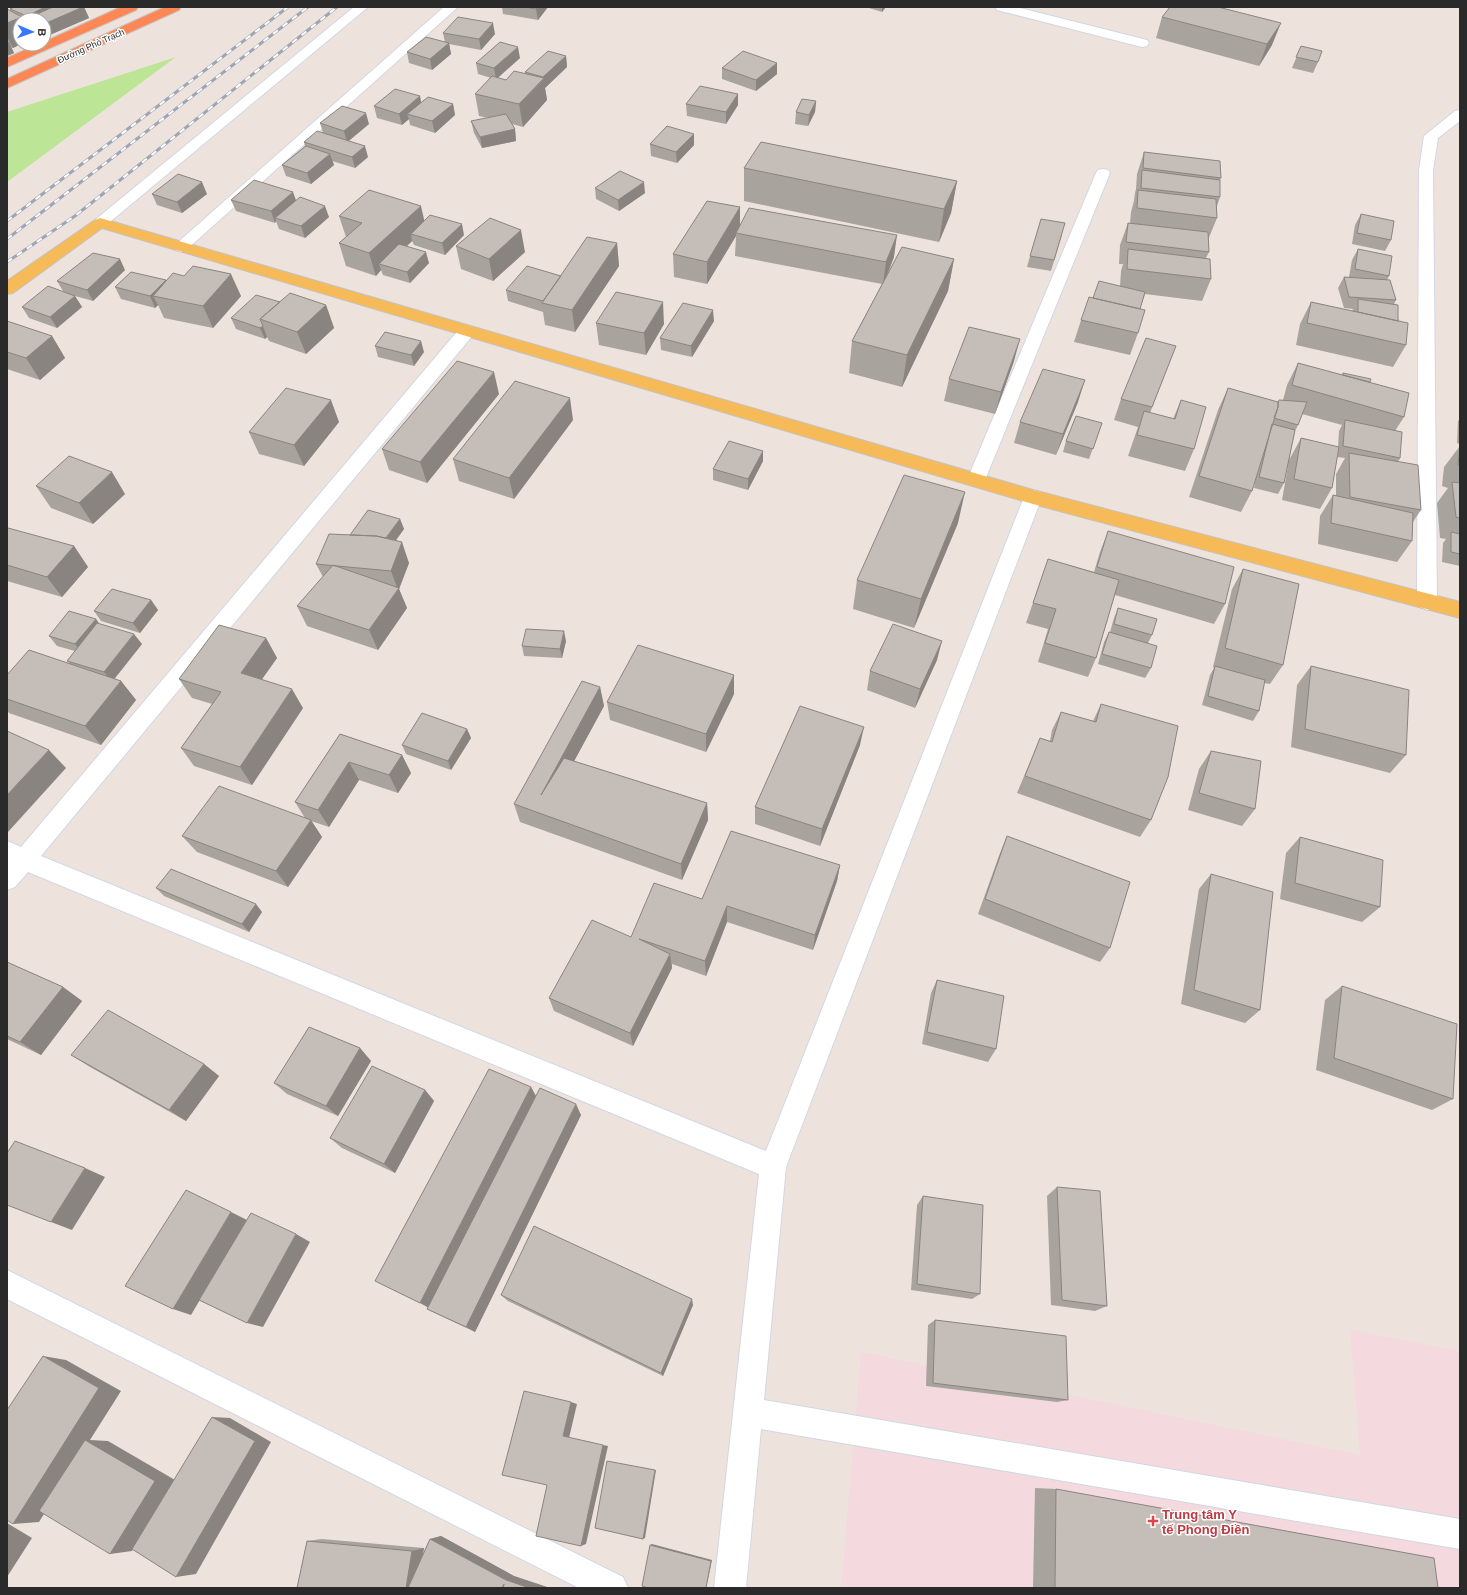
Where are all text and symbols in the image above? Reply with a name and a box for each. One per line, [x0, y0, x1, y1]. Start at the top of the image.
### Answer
north arrow [12, 12, 52, 52]
street label: Đường Phò Trạch [56, 27, 126, 65]
text: B [36, 28, 48, 37]
place label: Trung tâm Y tế Phong Điền [1162, 1507, 1249, 1537]
marker: Trung tâm Y tế Phong Điền [1147, 1515, 1159, 1527]

